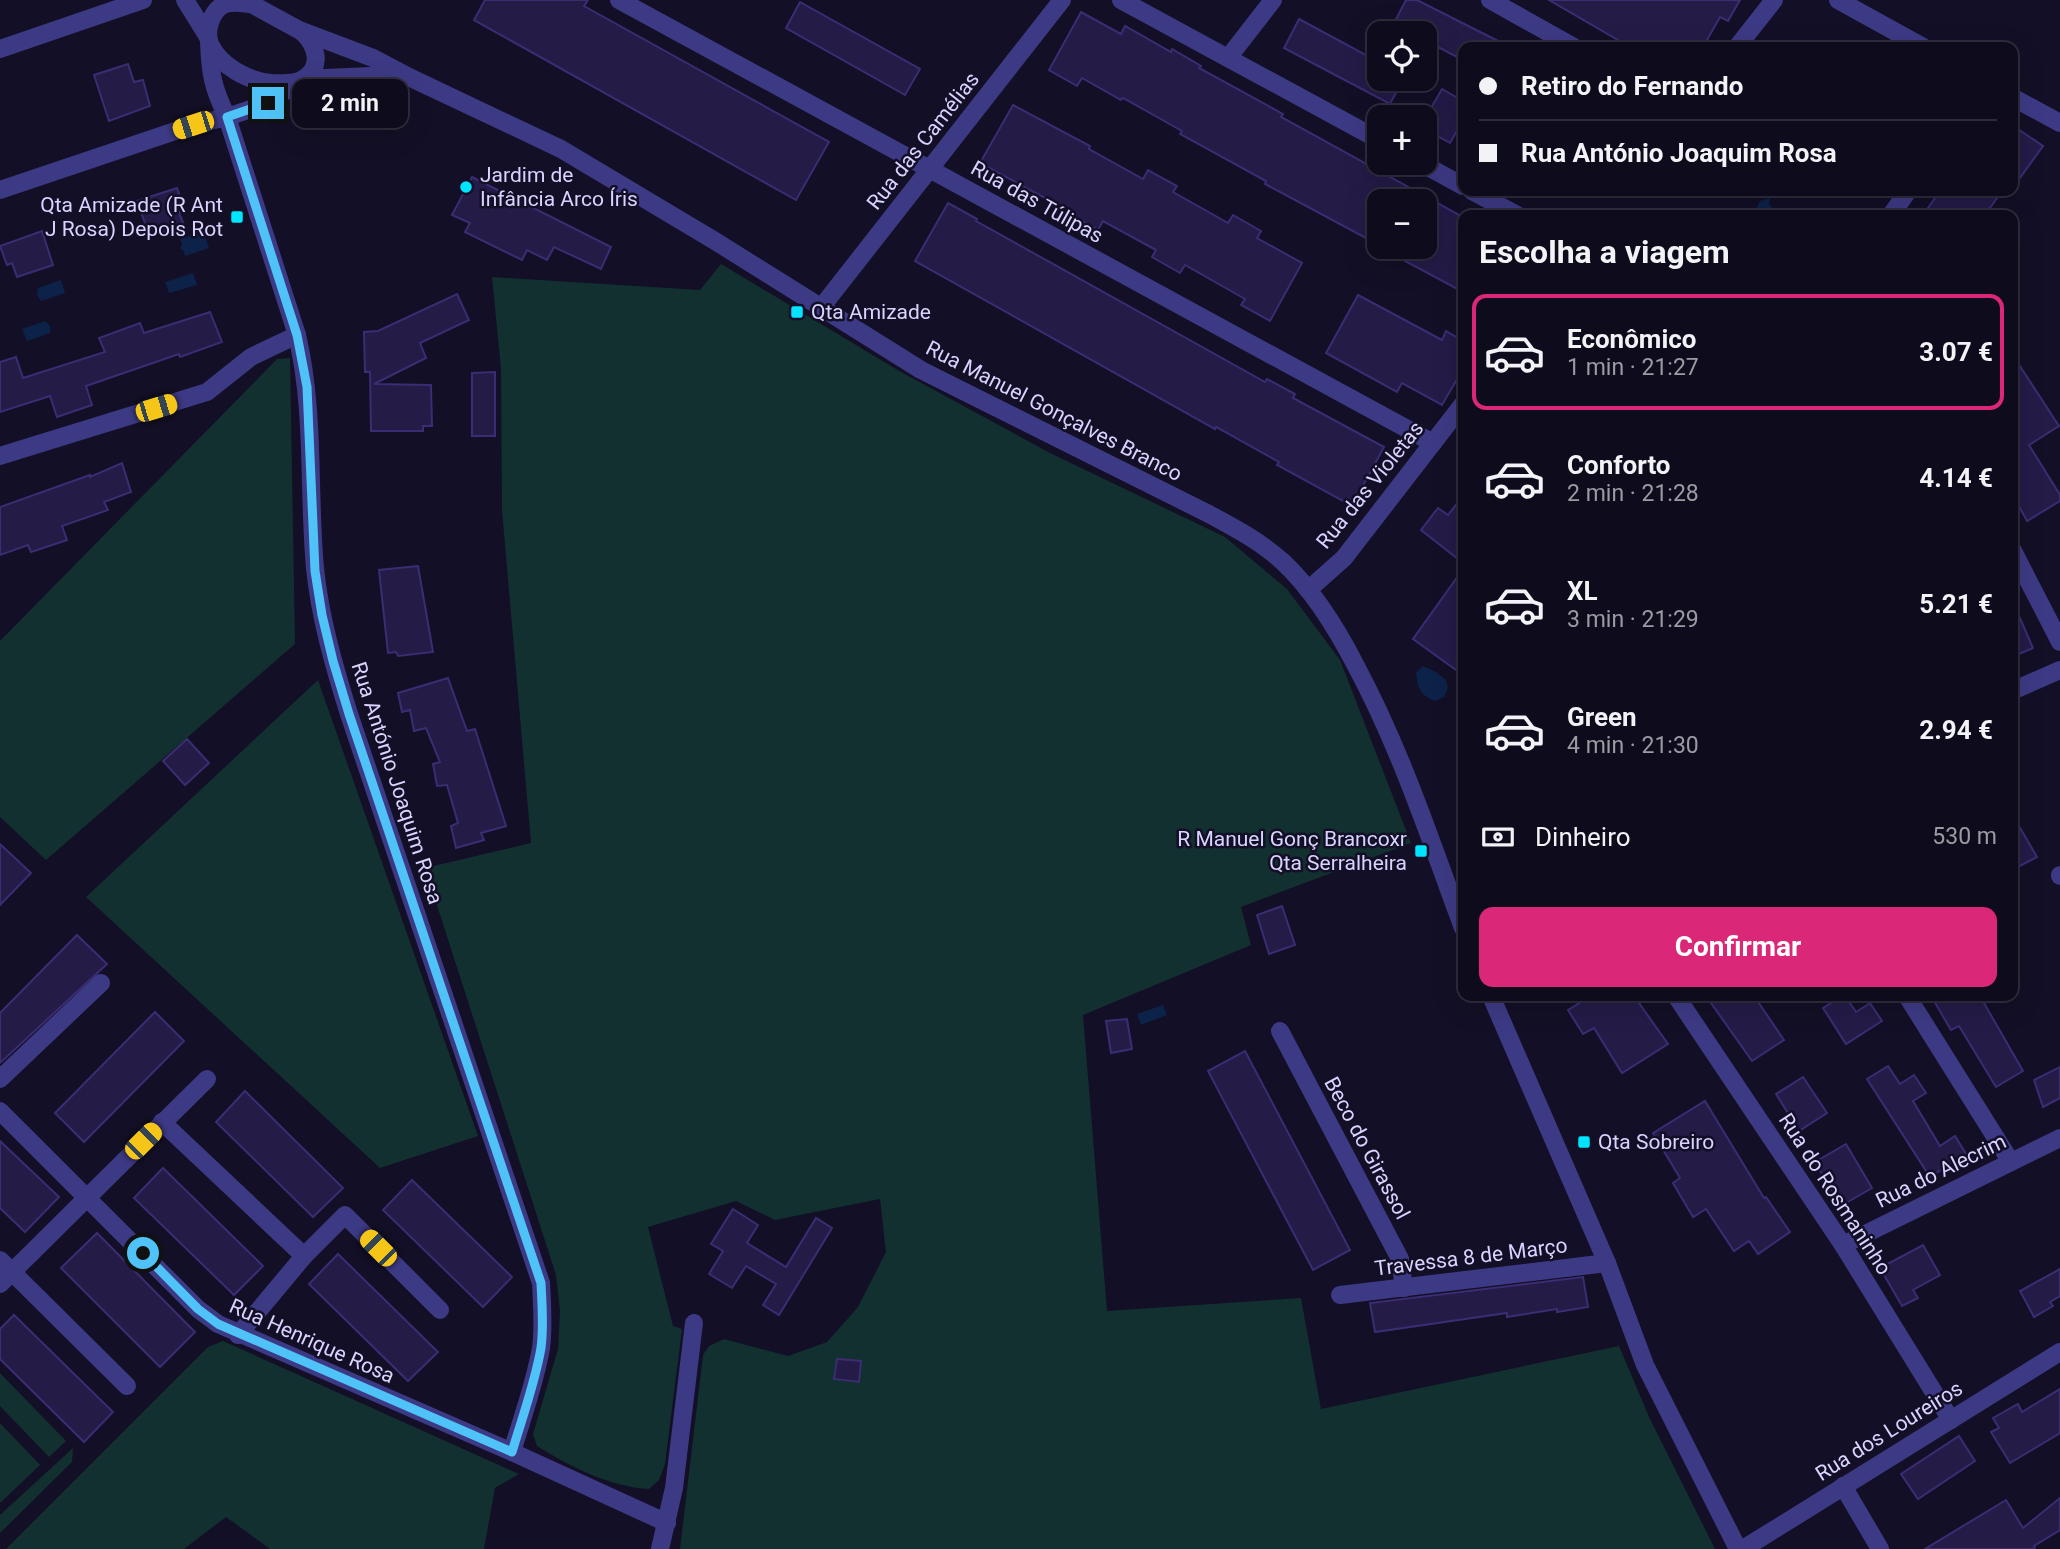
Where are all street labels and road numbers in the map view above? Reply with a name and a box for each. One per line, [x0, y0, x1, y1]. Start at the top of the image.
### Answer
street label: Rua das Camélias [862, 68, 984, 214]
street label: Rua das Túlipas [967, 156, 1107, 248]
street label: Rua Manuel Gonçalves Branco [922, 336, 1186, 486]
street label: Rua das Violetas [1311, 417, 1429, 553]
street label: Rua António Joaquim Rosa [346, 659, 448, 907]
street label: Beco do Girassol [1319, 1073, 1415, 1223]
street label: Rua do Rosmaninho [1774, 1109, 1896, 1279]
street label: Rua do Alecrim [1872, 1129, 2010, 1213]
street label: Travessa 8 de Março [1373, 1233, 1569, 1281]
street label: Rua Henrique Rosa [226, 1294, 398, 1388]
street label: Rua dos Loureiros [1811, 1376, 1967, 1486]

